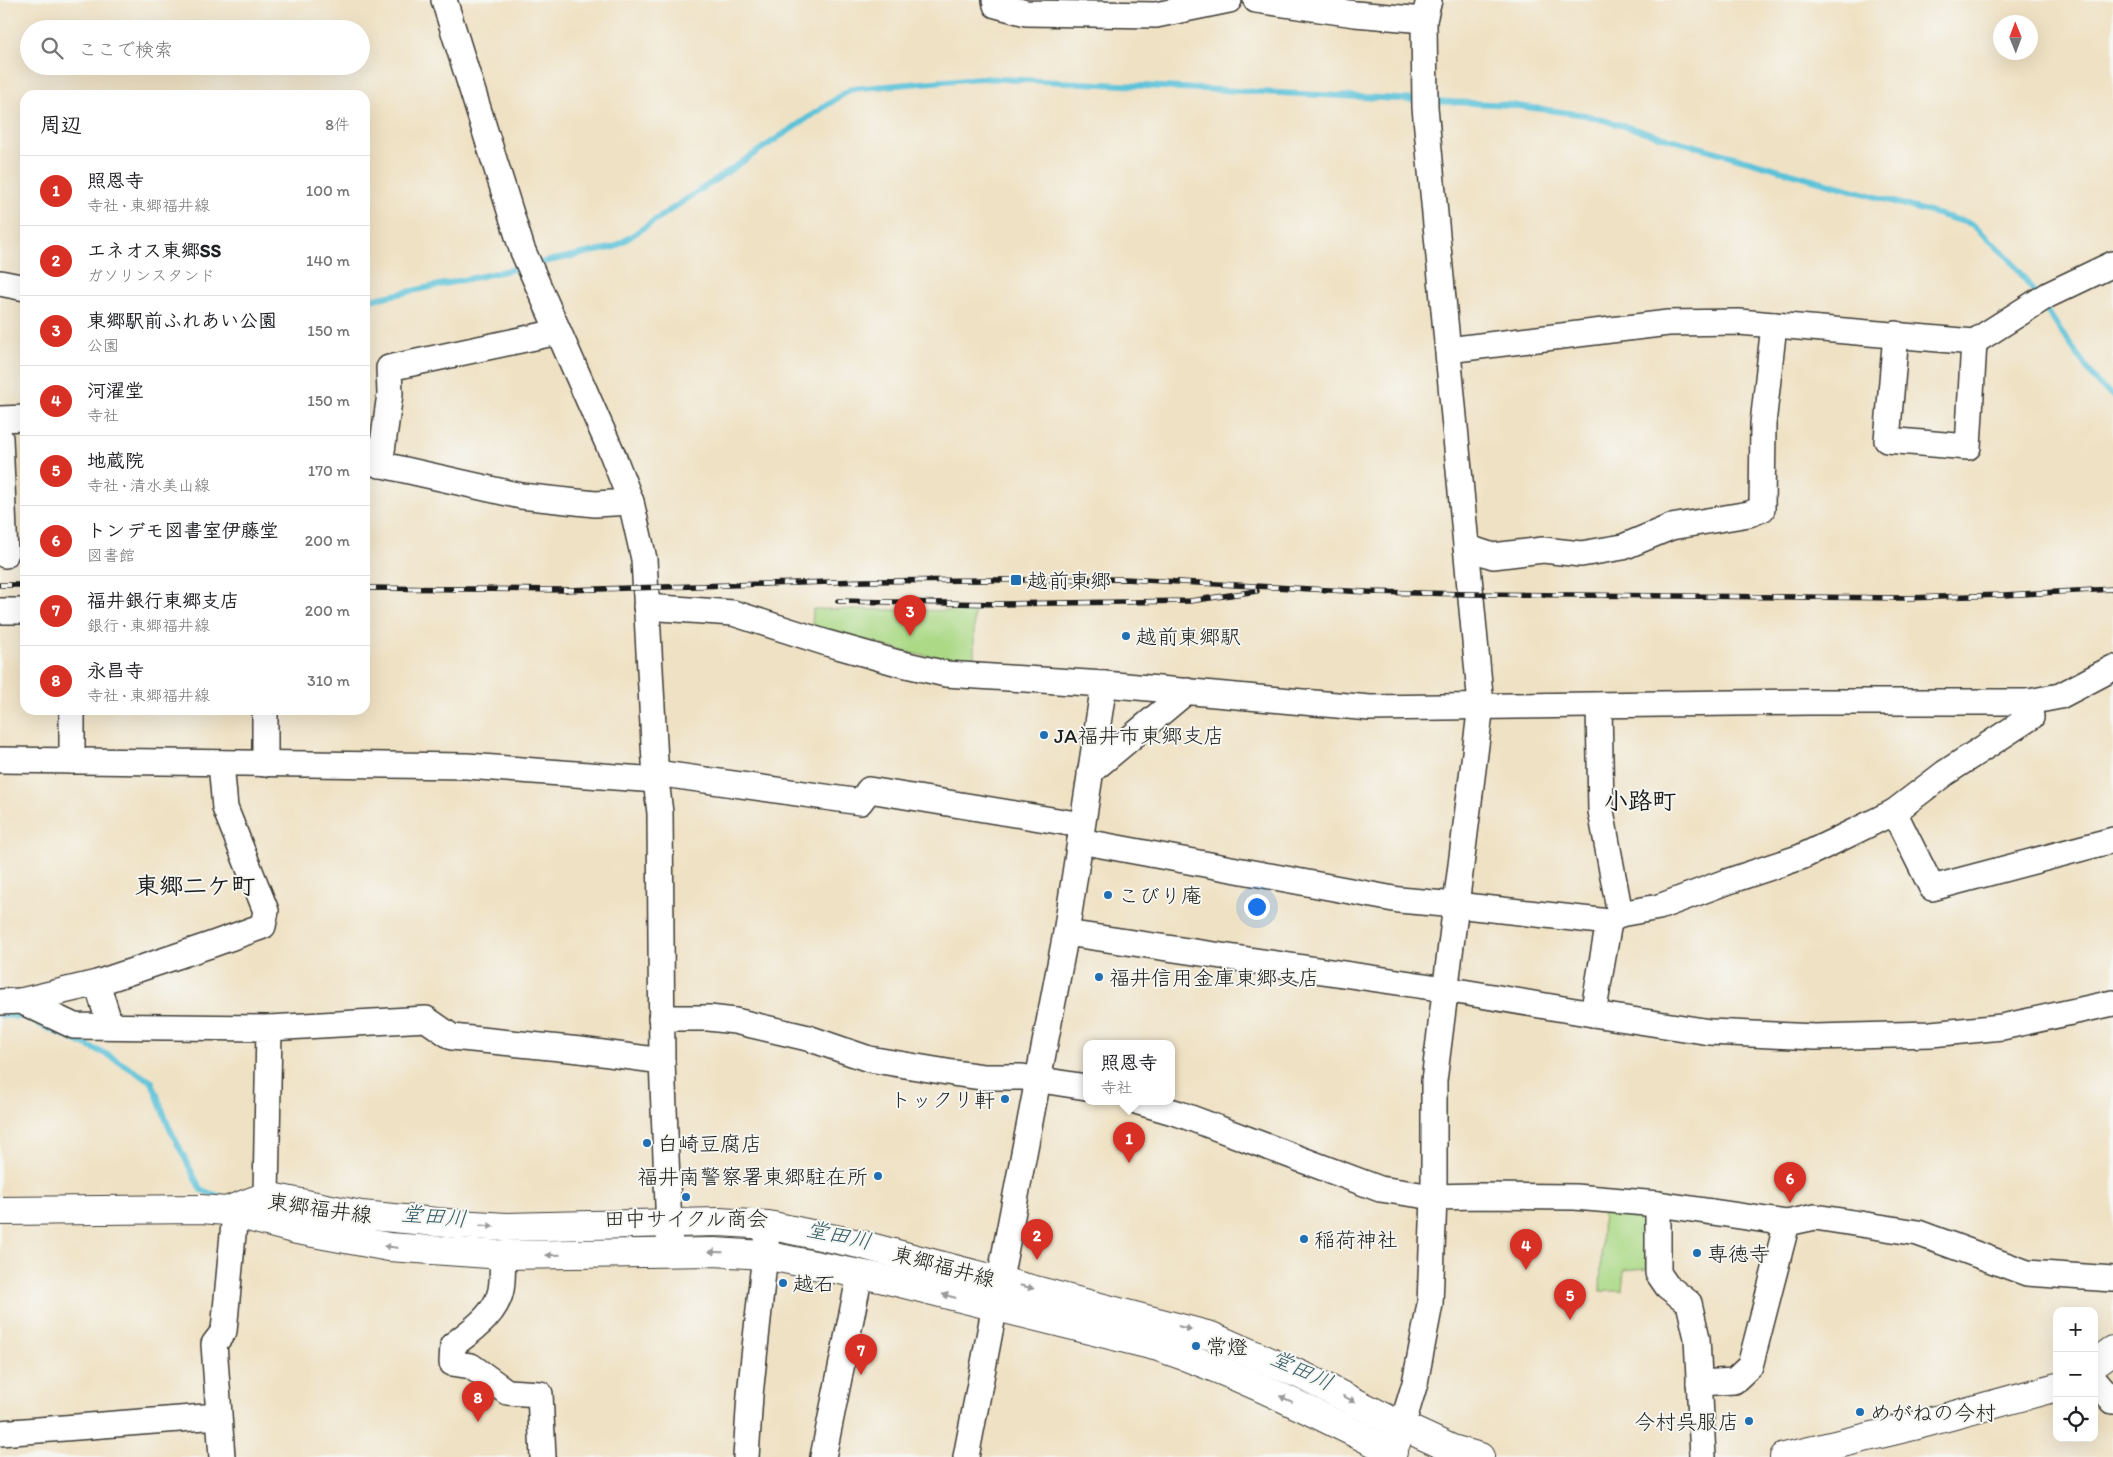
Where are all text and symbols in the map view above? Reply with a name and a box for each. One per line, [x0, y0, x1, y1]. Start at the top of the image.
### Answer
north arrow [1993, 15, 2038, 60]
search box [20, 20, 370, 75]
icon: search [38, 34, 66, 62]
text: ここで検索 [78, 38, 173, 61]
text: 周辺 [40, 112, 82, 137]
text: 8件 [325, 115, 350, 134]
text: 照恩寺 [87, 169, 144, 192]
text: 1 [52, 181, 60, 200]
text: 100 m [306, 181, 350, 200]
text: 寺社 · 東郷福井線 [87, 196, 210, 215]
text: エネオス東郷SS [87, 239, 221, 262]
text: 2 [52, 251, 60, 270]
text: 140 m [306, 251, 350, 270]
text: ガソリンスタンド [87, 266, 215, 285]
text: 東郷駅前ふれあい公園 [87, 309, 277, 332]
text: 3 [52, 321, 60, 340]
text: 150 m [307, 321, 350, 340]
text: 公園 [87, 336, 119, 355]
text: 河濯堂 [87, 379, 144, 402]
text: 4 [51, 391, 61, 410]
text: 150 m [307, 391, 350, 410]
text: 寺社 [87, 406, 119, 425]
text: 地蔵院 [87, 449, 144, 472]
text: 5 [52, 461, 60, 480]
text: 170 m [308, 461, 350, 480]
text: 寺社 · 清水美山線 [87, 476, 210, 495]
text: トンデモ図書室伊藤堂 [87, 519, 279, 542]
text: 6 [52, 531, 60, 550]
text: 200 m [305, 531, 350, 550]
text: 図書館 [87, 546, 135, 565]
place label: 越前東郷 [1027, 568, 1111, 593]
marker: 越前東郷 [1009, 573, 1023, 587]
text: 福井銀行東郷支店 [87, 589, 239, 612]
pin: 3 [894, 595, 926, 636]
text: 7 [52, 601, 60, 620]
text: 200 m [305, 601, 350, 620]
text: 銀行 · 東郷福井線 [87, 616, 210, 635]
place label: 越前東郷駅 [1136, 624, 1241, 649]
marker: 越前東郷駅 [1120, 630, 1132, 642]
text: 永昌寺 [87, 659, 144, 682]
text: 8 [52, 671, 60, 690]
text: 310 m [307, 671, 350, 690]
text: 寺社 · 東郷福井線 [87, 686, 210, 705]
place label: JA福井市東郷支店 [1054, 723, 1224, 748]
marker: JA福井市東郷支店 [1038, 729, 1050, 741]
district label: 小路町 [1604, 786, 1676, 815]
district label: 東郷二ケ町 [135, 871, 255, 900]
place label: こびり庵 [1118, 883, 1202, 908]
marker: こびり庵 [1102, 889, 1114, 901]
your location [1244, 894, 1270, 920]
place label: 福井信用金庫東郷支店 [1109, 965, 1319, 990]
marker: 福井信用金庫東郷支店 [1093, 971, 1105, 983]
popup [1083, 1040, 1175, 1105]
text: 照恩寺 [1100, 1051, 1158, 1074]
text: 寺社 [1100, 1078, 1133, 1097]
place label: トックリ軒 [890, 1087, 995, 1112]
marker: トックリ軒 [999, 1093, 1011, 1105]
pin: 1 [1113, 1122, 1145, 1163]
place label: 白崎豆腐店 [657, 1131, 762, 1156]
marker: 白崎豆腐店 [641, 1137, 653, 1149]
pin: 6 [1774, 1162, 1806, 1203]
place label: 福井南警察署東郷駐在所 [637, 1164, 868, 1189]
marker: 福井南警察署東郷駐在所 [872, 1170, 884, 1182]
street label: 東郷福井線 [266, 1188, 374, 1228]
marker: 田中サイクル商会 [680, 1191, 692, 1203]
water label: 堂田川 [400, 1200, 468, 1232]
place label: 田中サイクル商会 [604, 1206, 768, 1231]
water label: 堂田川 [804, 1215, 874, 1255]
pin: 2 [1021, 1219, 1053, 1260]
one-way arrow [480, 1222, 496, 1230]
place label: 稲荷神社 [1314, 1227, 1398, 1252]
pin: 4 [1510, 1229, 1542, 1270]
marker: 稲荷神社 [1298, 1233, 1310, 1245]
street label: 東郷福井線 [890, 1240, 998, 1292]
place label: 専徳寺 [1707, 1241, 1770, 1266]
one-way arrow [383, 1242, 399, 1250]
marker: 専徳寺 [1691, 1247, 1703, 1259]
one-way arrow [708, 1248, 724, 1256]
one-way arrow [545, 1251, 561, 1259]
place label: 越石 [793, 1271, 835, 1296]
marker: 越石 [777, 1277, 789, 1289]
pin: 5 [1554, 1279, 1586, 1320]
one-way arrow [1020, 1283, 1035, 1291]
one-way arrow [941, 1292, 956, 1300]
map controls [2053, 1307, 2098, 1442]
button: + [2053, 1307, 2098, 1352]
one-way arrow [1177, 1324, 1192, 1332]
pin: 7 [845, 1334, 877, 1375]
place label: 常燈 [1206, 1334, 1248, 1359]
marker: 常燈 [1190, 1340, 1202, 1352]
water label: 堂田川 [1266, 1344, 1338, 1396]
button: − [2053, 1352, 2098, 1397]
pin: 8 [462, 1381, 494, 1422]
one-way arrow [1279, 1395, 1293, 1403]
one-way arrow [1342, 1395, 1356, 1403]
button: locate [2053, 1397, 2098, 1442]
place label: めがねの今村 [1870, 1400, 1996, 1425]
marker: めがねの今村 [1854, 1406, 1866, 1418]
place label: 今村呉服店 [1634, 1409, 1739, 1434]
marker: 今村呉服店 [1743, 1415, 1755, 1427]

